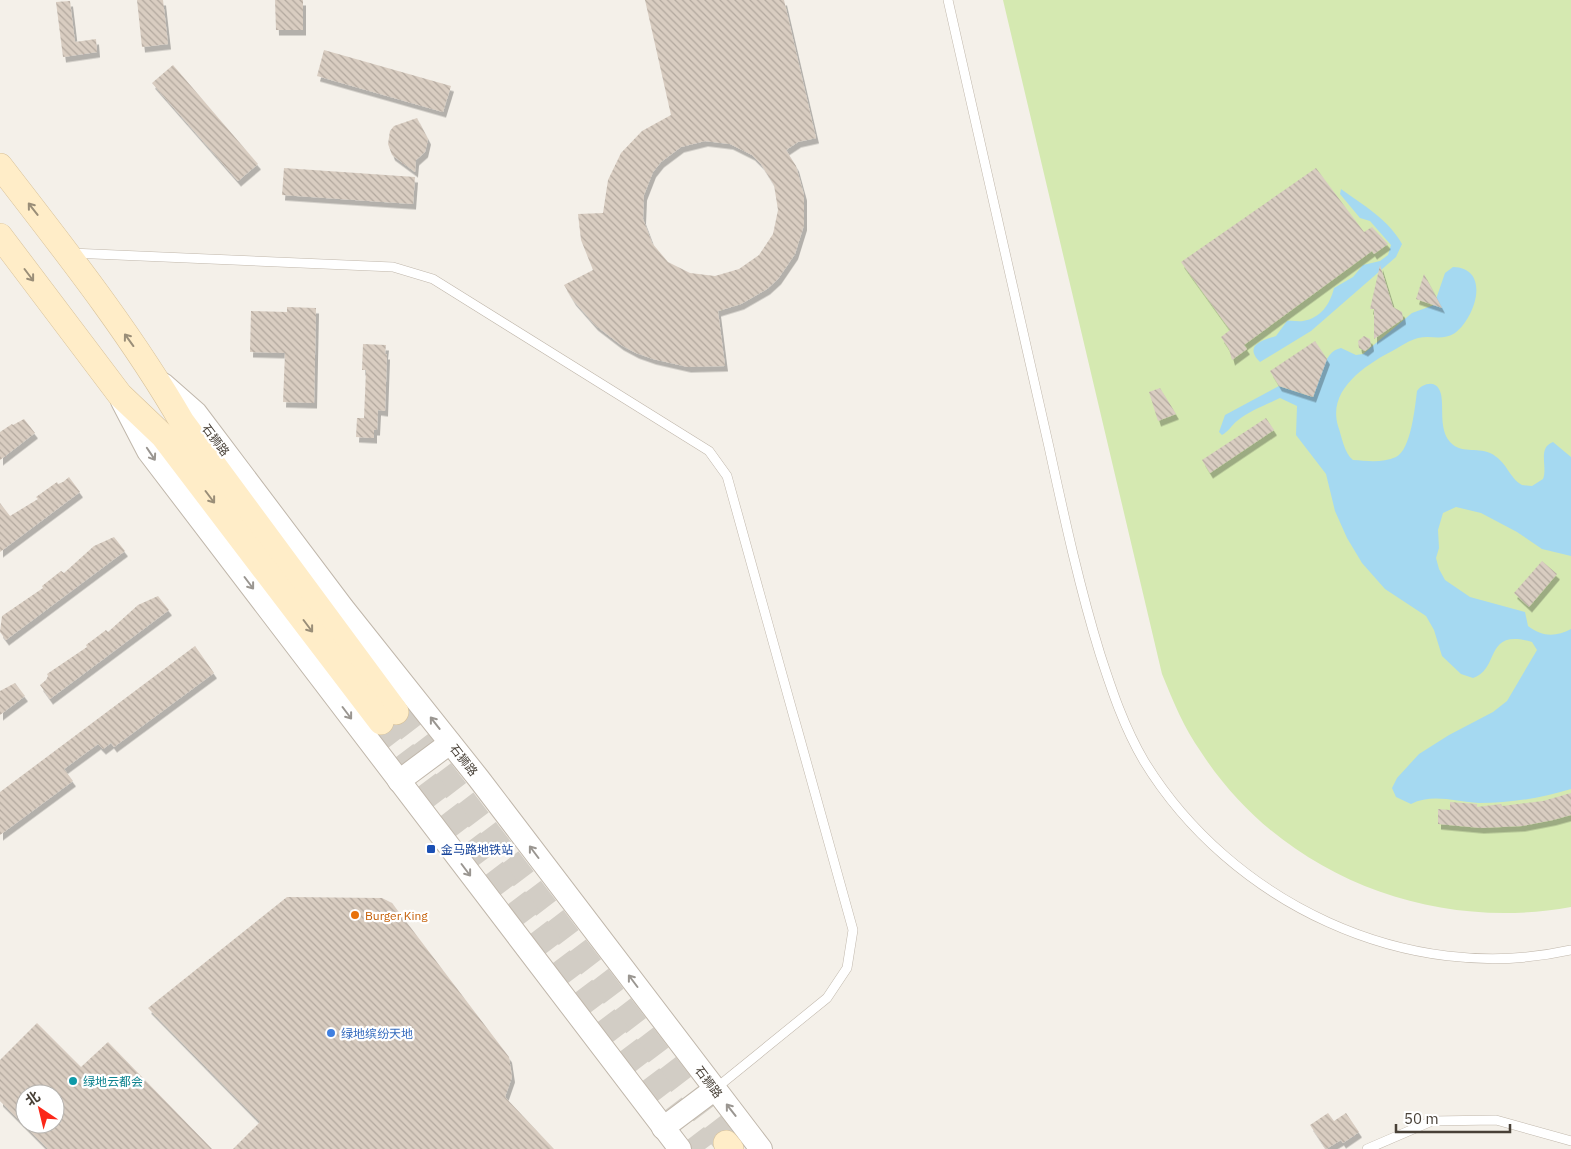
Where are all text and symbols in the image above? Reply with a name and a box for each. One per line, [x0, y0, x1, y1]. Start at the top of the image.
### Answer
one-way arrow [27, 202, 38, 215]
one-way arrow [24, 268, 35, 281]
one-way arrow [124, 333, 134, 347]
street label: 石狮路 [199, 421, 233, 459]
one-way arrow [146, 447, 156, 461]
one-way arrow [204, 490, 215, 503]
one-way arrow [243, 576, 254, 589]
one-way arrow [303, 619, 313, 633]
one-way arrow [342, 706, 352, 720]
one-way arrow [429, 717, 440, 730]
street label: 石狮路 [447, 741, 481, 779]
place label: 金马路地铁站 [441, 842, 513, 857]
marker: 金马路地铁站 [425, 843, 437, 855]
one-way arrow [529, 846, 540, 859]
one-way arrow [461, 863, 472, 876]
place label: Burger King [365, 908, 428, 923]
marker: Burger King [349, 909, 361, 921]
one-way arrow [627, 975, 638, 988]
place label: 绿地缤纷天地 [341, 1026, 413, 1041]
marker: 绿地缤纷天地 [325, 1027, 337, 1039]
street label: 石狮路 [692, 1063, 726, 1101]
place label: 绿地云都会 [83, 1074, 143, 1089]
marker: 绿地云都会 [67, 1075, 79, 1087]
north arrow [15, 1084, 65, 1134]
text: 北 [22, 1087, 43, 1110]
scale bar [1396, 1102, 1510, 1134]
one-way arrow [726, 1104, 737, 1117]
text: 50 m [1404, 1109, 1439, 1128]

